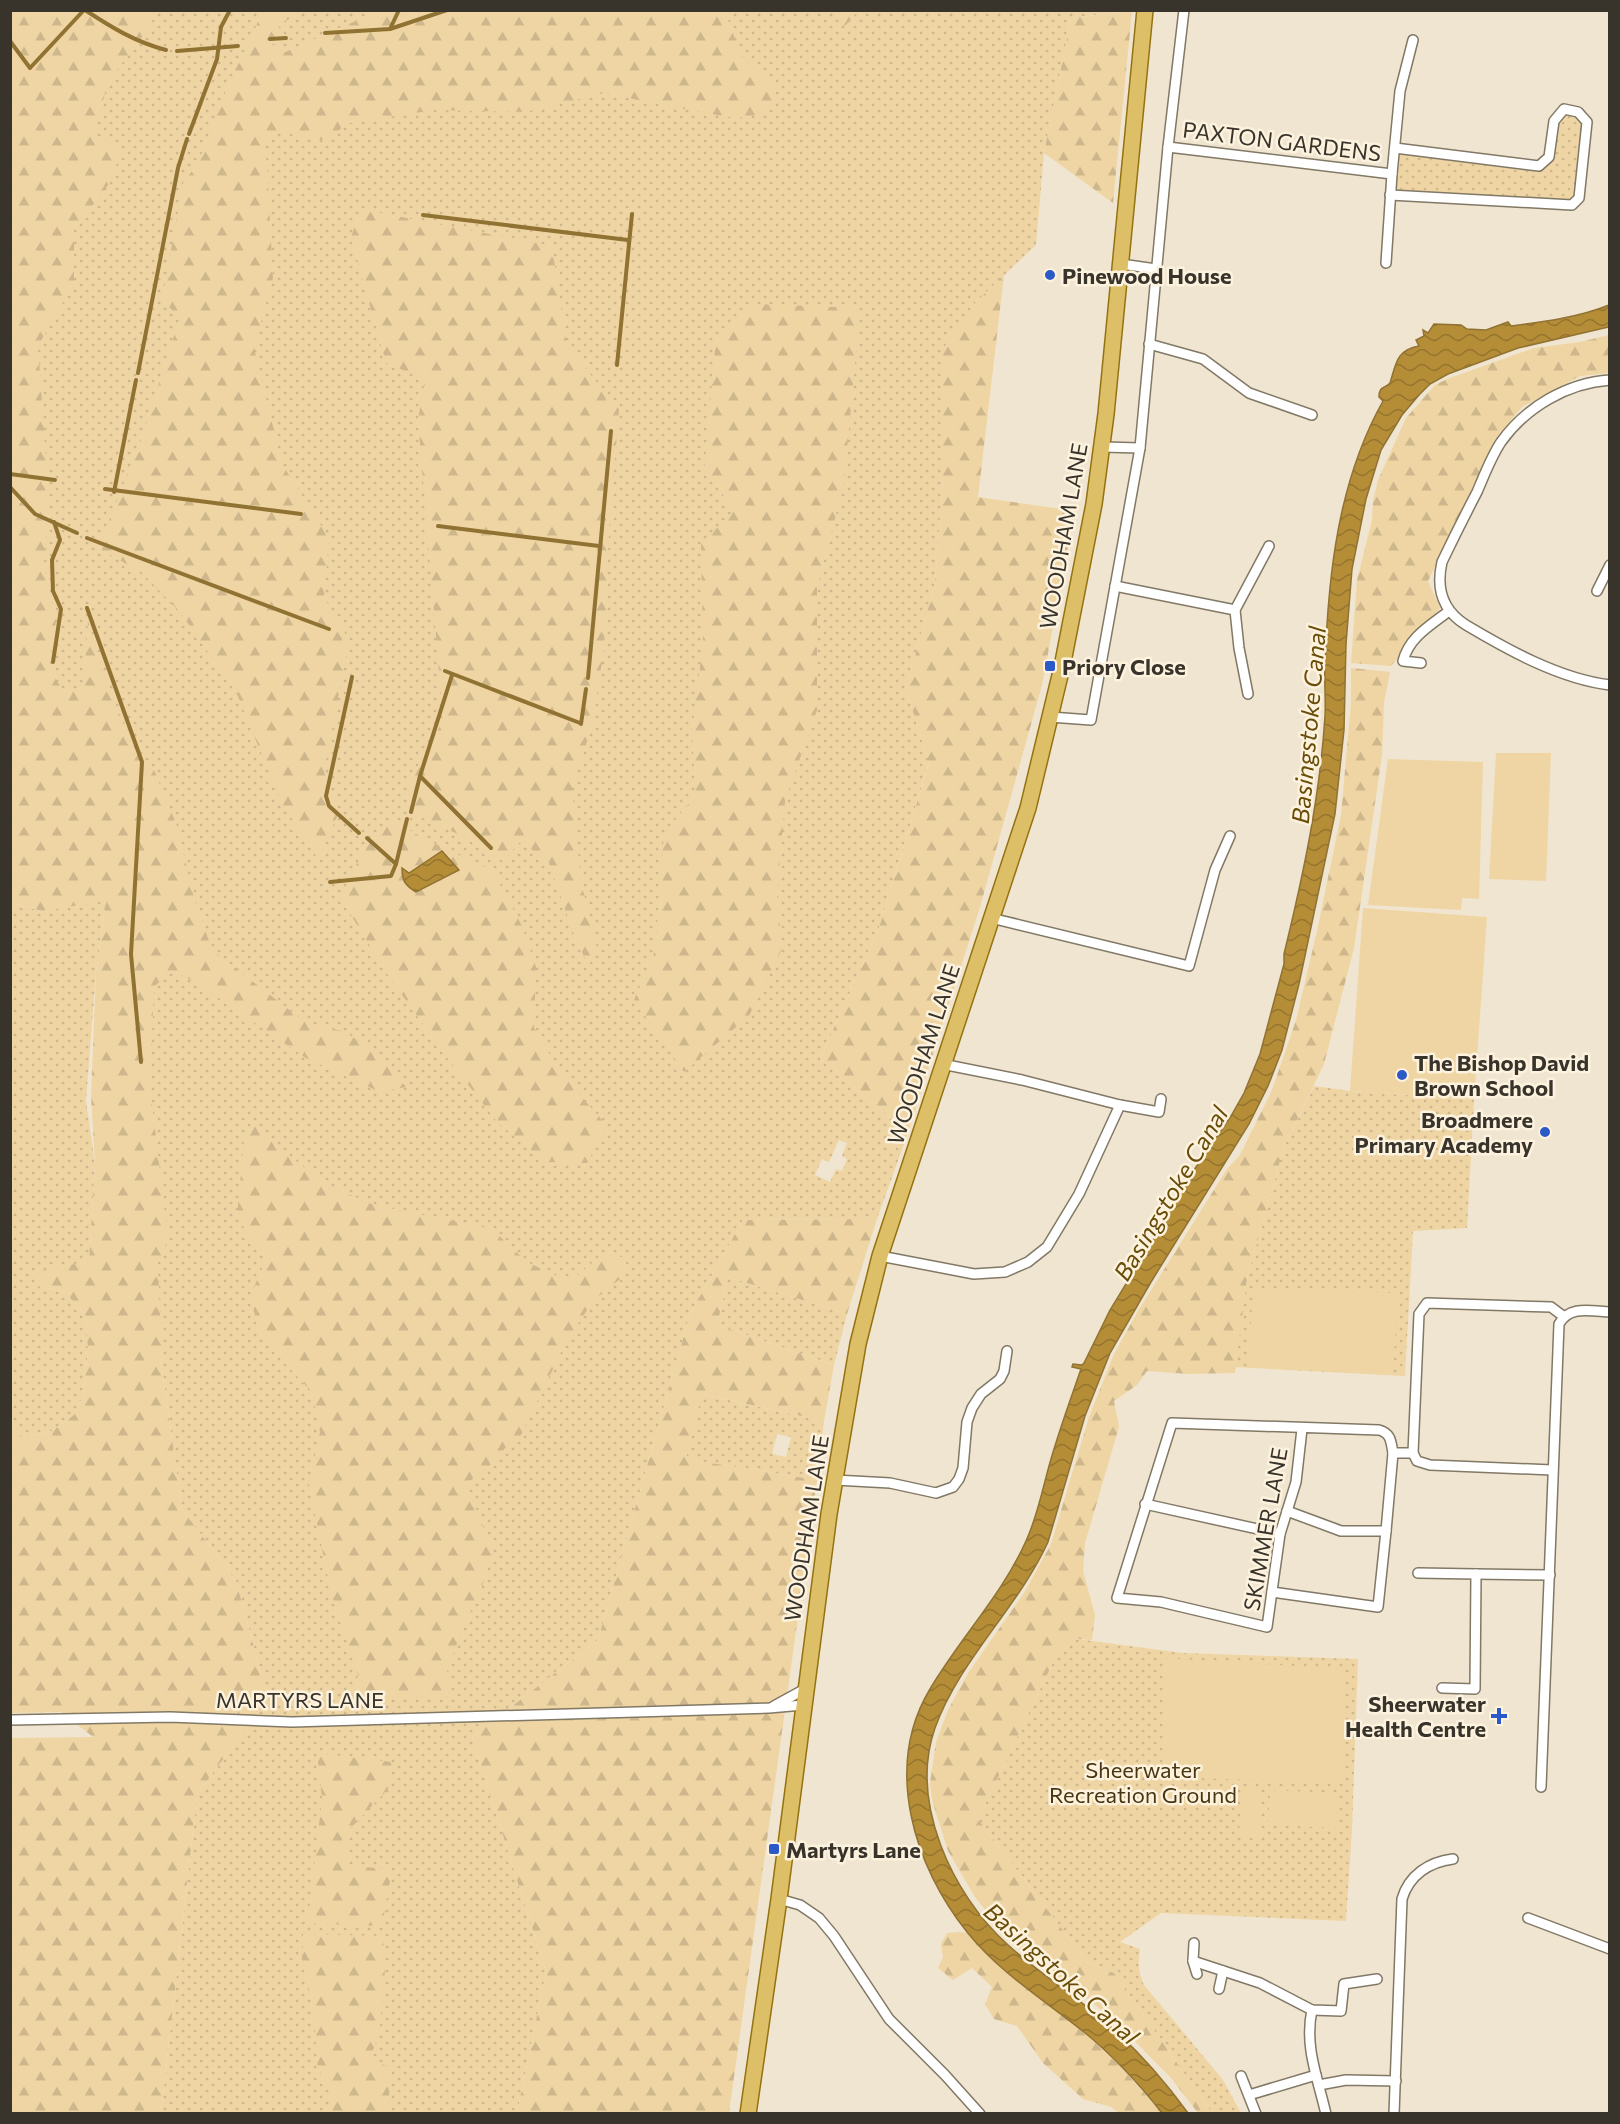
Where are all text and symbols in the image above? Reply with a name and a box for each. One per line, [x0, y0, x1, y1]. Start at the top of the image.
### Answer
street label: PAXTON GARDENS [1181, 115, 1383, 167]
place label: Pinewood House [1062, 262, 1232, 289]
marker: Pinewood House [1043, 268, 1057, 282]
street label: WOODHAM LANE [1033, 441, 1093, 631]
water label: Basingstoke Canal [1285, 624, 1331, 825]
place label: Priory Close [1062, 653, 1186, 680]
marker: Priory Close [1043, 659, 1057, 673]
street label: WOODHAM LANE [881, 960, 965, 1148]
place label: The Bishop David Brown School [1414, 1049, 1589, 1101]
marker: The Bishop David Brown School [1395, 1068, 1409, 1082]
water label: Basingstoke Canal [1107, 1100, 1234, 1285]
place label: Broadmere Primary Academy [1354, 1106, 1533, 1158]
marker: Broadmere Primary Academy [1538, 1125, 1552, 1139]
street label: WOODHAM LANE [778, 1433, 834, 1623]
street label: SKIMMER LANE [1237, 1445, 1293, 1613]
street label: MARTYRS LANE [216, 1686, 384, 1713]
place label: Sheerwater Health Centre [1345, 1690, 1486, 1742]
marker: Sheerwater Health Centre [1490, 1707, 1508, 1725]
park label: Sheerwater Recreation Ground [1049, 1756, 1237, 1808]
place label: Martyrs Lane [786, 1836, 921, 1863]
marker: Martyrs Lane [767, 1842, 781, 1856]
water label: Basingstoke Canal [979, 1896, 1146, 2051]

